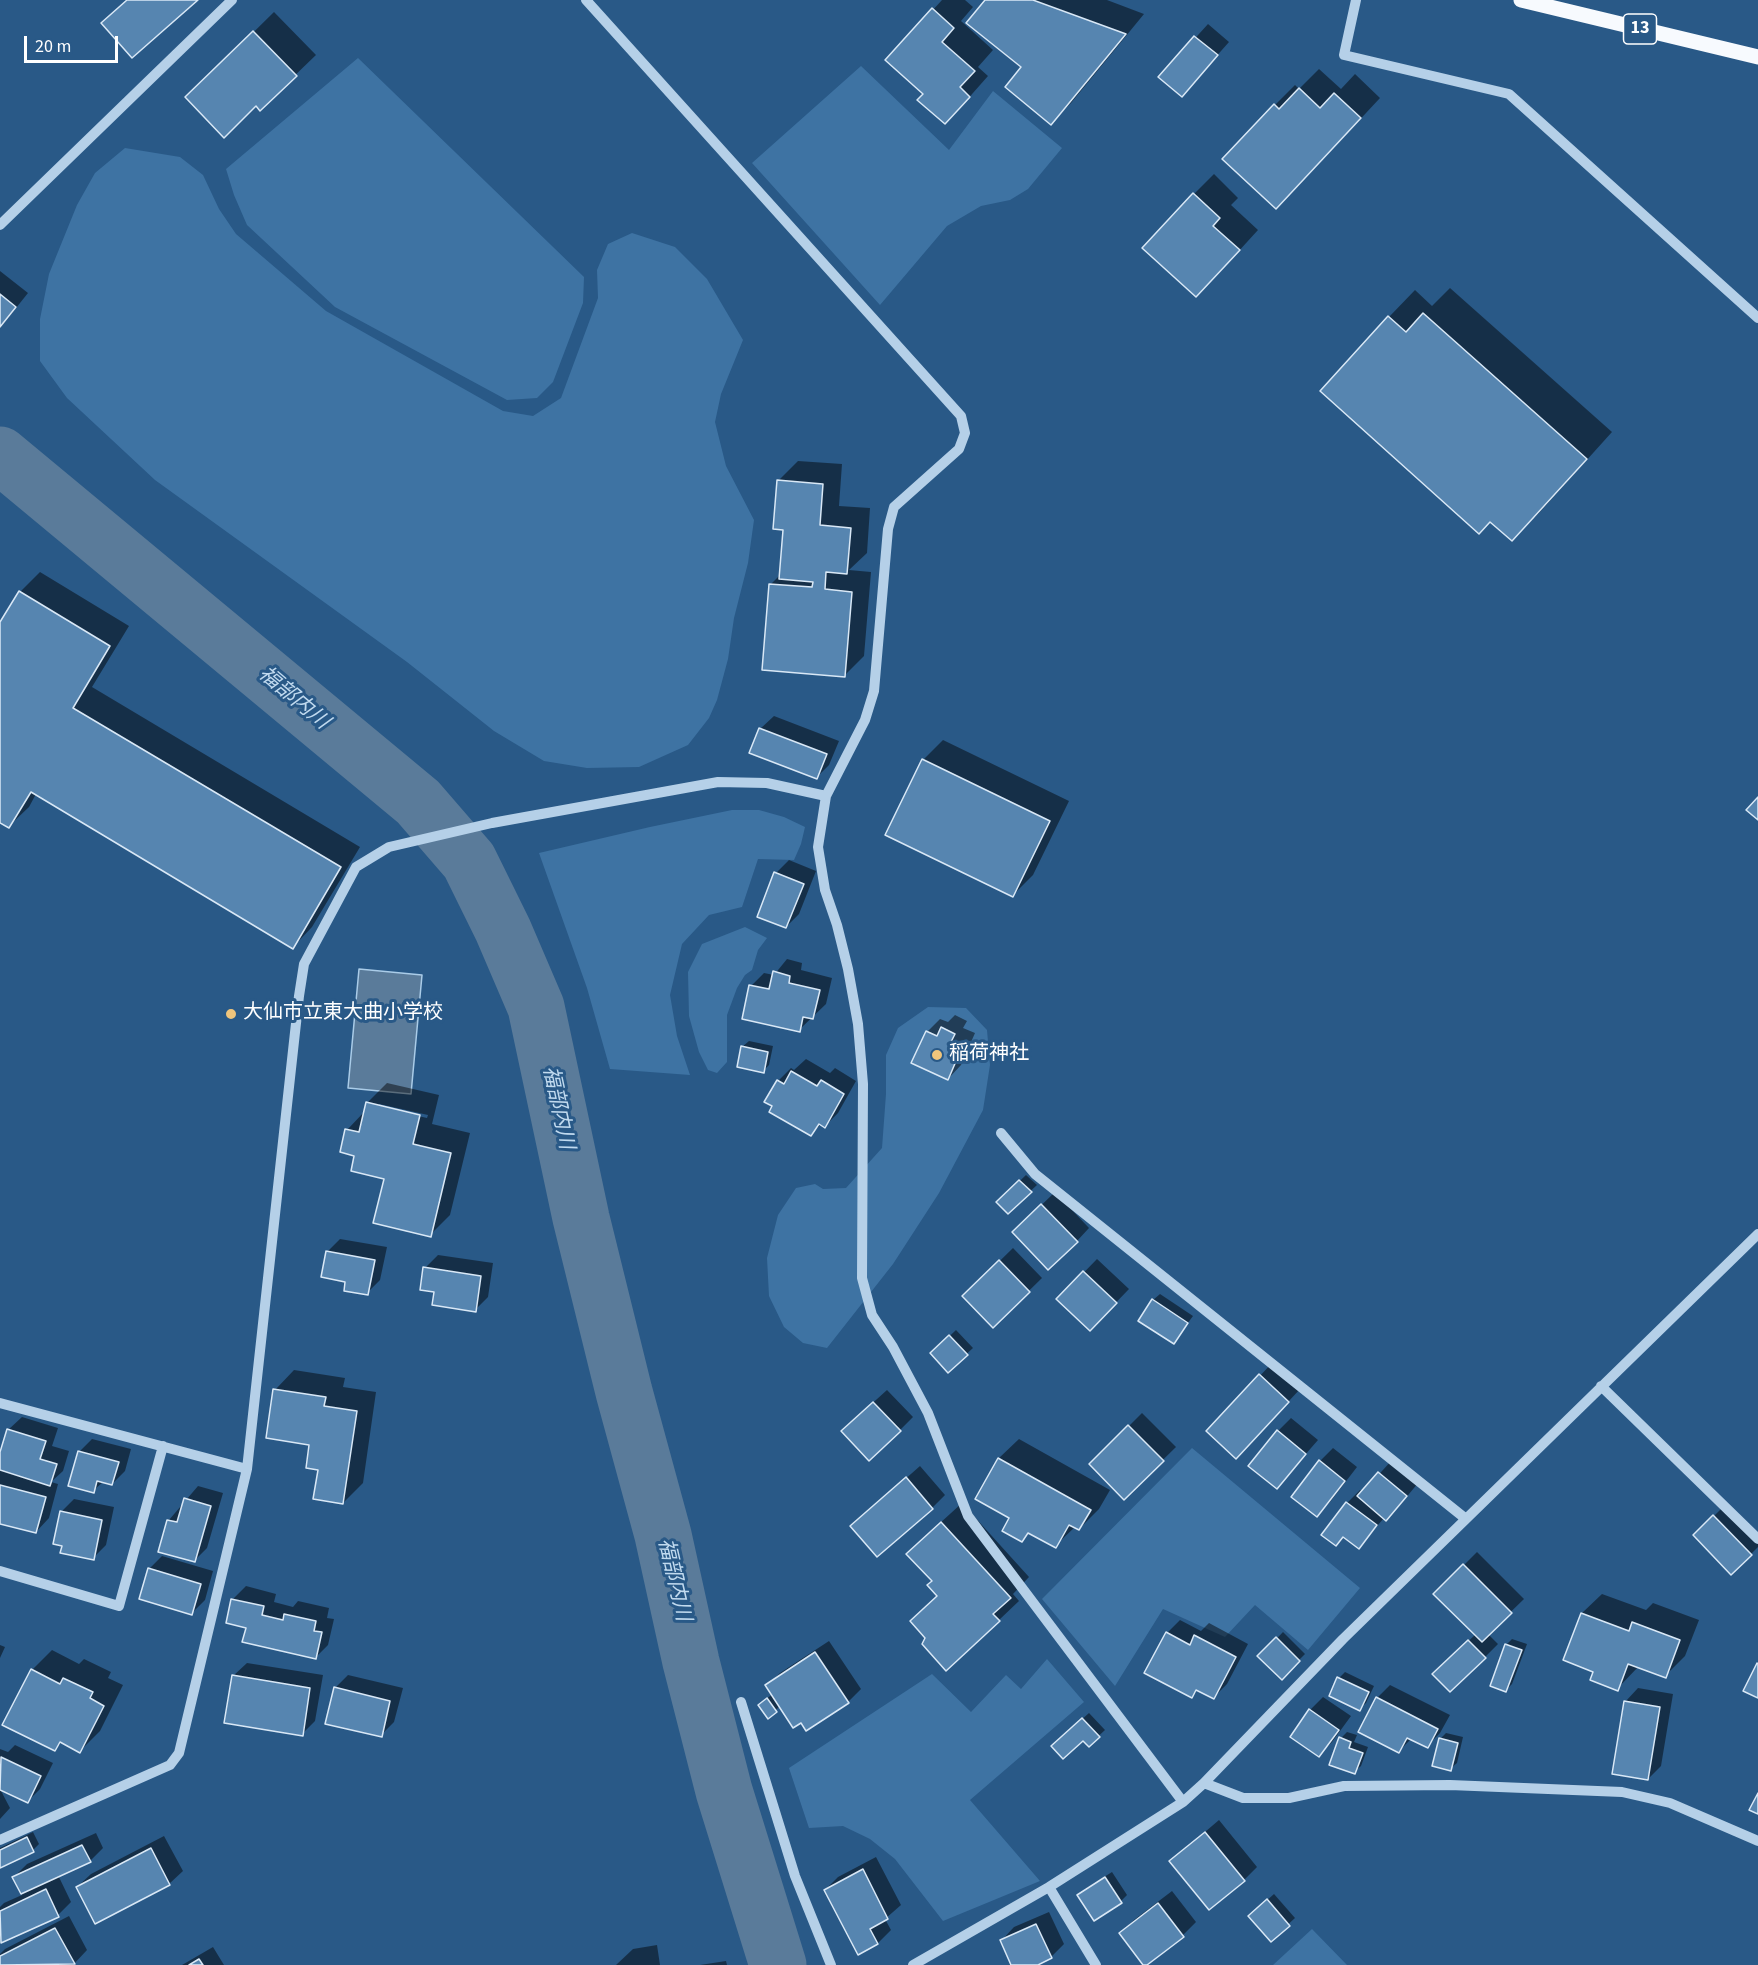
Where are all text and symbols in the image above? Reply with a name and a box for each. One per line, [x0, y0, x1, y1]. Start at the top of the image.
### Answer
road number: 13 [1624, 14, 1656, 44]
scale bar [27, 24, 122, 62]
text: 20 m [35, 34, 71, 59]
water label: 福部内川 [253, 662, 333, 736]
place label: 大仙市立東大曲小学校 [243, 1002, 443, 1026]
marker: 大仙市立東大曲小学校 [224, 1007, 238, 1021]
place label: 稲荷神社 [949, 1043, 1029, 1067]
marker: 稲荷神社 [930, 1048, 944, 1062]
water label: 福部内川 [536, 1064, 578, 1152]
water label: 福部内川 [651, 1536, 695, 1624]

